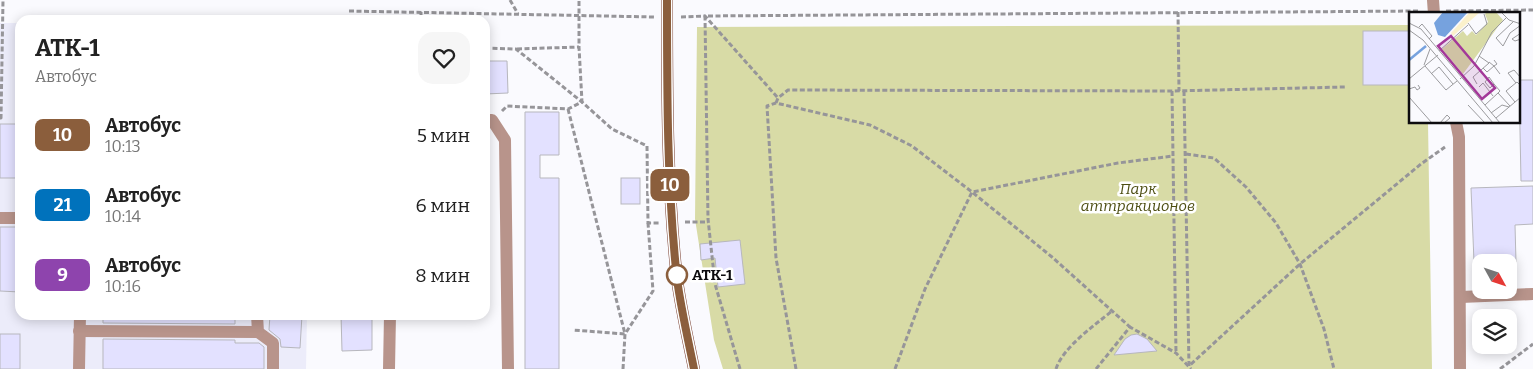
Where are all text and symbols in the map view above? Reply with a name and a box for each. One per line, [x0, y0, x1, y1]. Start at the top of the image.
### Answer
inset map [1409, 12, 1520, 124]
button: heart [418, 32, 470, 84]
text: АТК-1 [35, 34, 100, 62]
text: Автобус [35, 67, 97, 86]
text: Автобус [105, 114, 181, 137]
text: 10 [53, 124, 72, 146]
text: 5 мин [417, 124, 470, 147]
text: 10:13 [105, 137, 141, 156]
line badge: 10 [648, 169, 692, 201]
text: 10 [660, 174, 680, 196]
park label: Парк аттракционов [1081, 180, 1195, 215]
text: Автобус [105, 184, 181, 207]
text: 21 [54, 194, 71, 216]
text: 6 мин [416, 194, 470, 217]
text: 10:14 [105, 207, 141, 226]
text: Автобус [105, 254, 181, 277]
north arrow [1472, 254, 1518, 299]
map controls [1472, 254, 1517, 354]
text: 9 [57, 264, 68, 286]
text: 8 мин [415, 264, 470, 287]
marker: АТК-1 [666, 264, 688, 286]
place label: АТК-1 [692, 266, 733, 284]
text: 10:16 [105, 277, 141, 296]
button: layers [1472, 309, 1517, 354]

